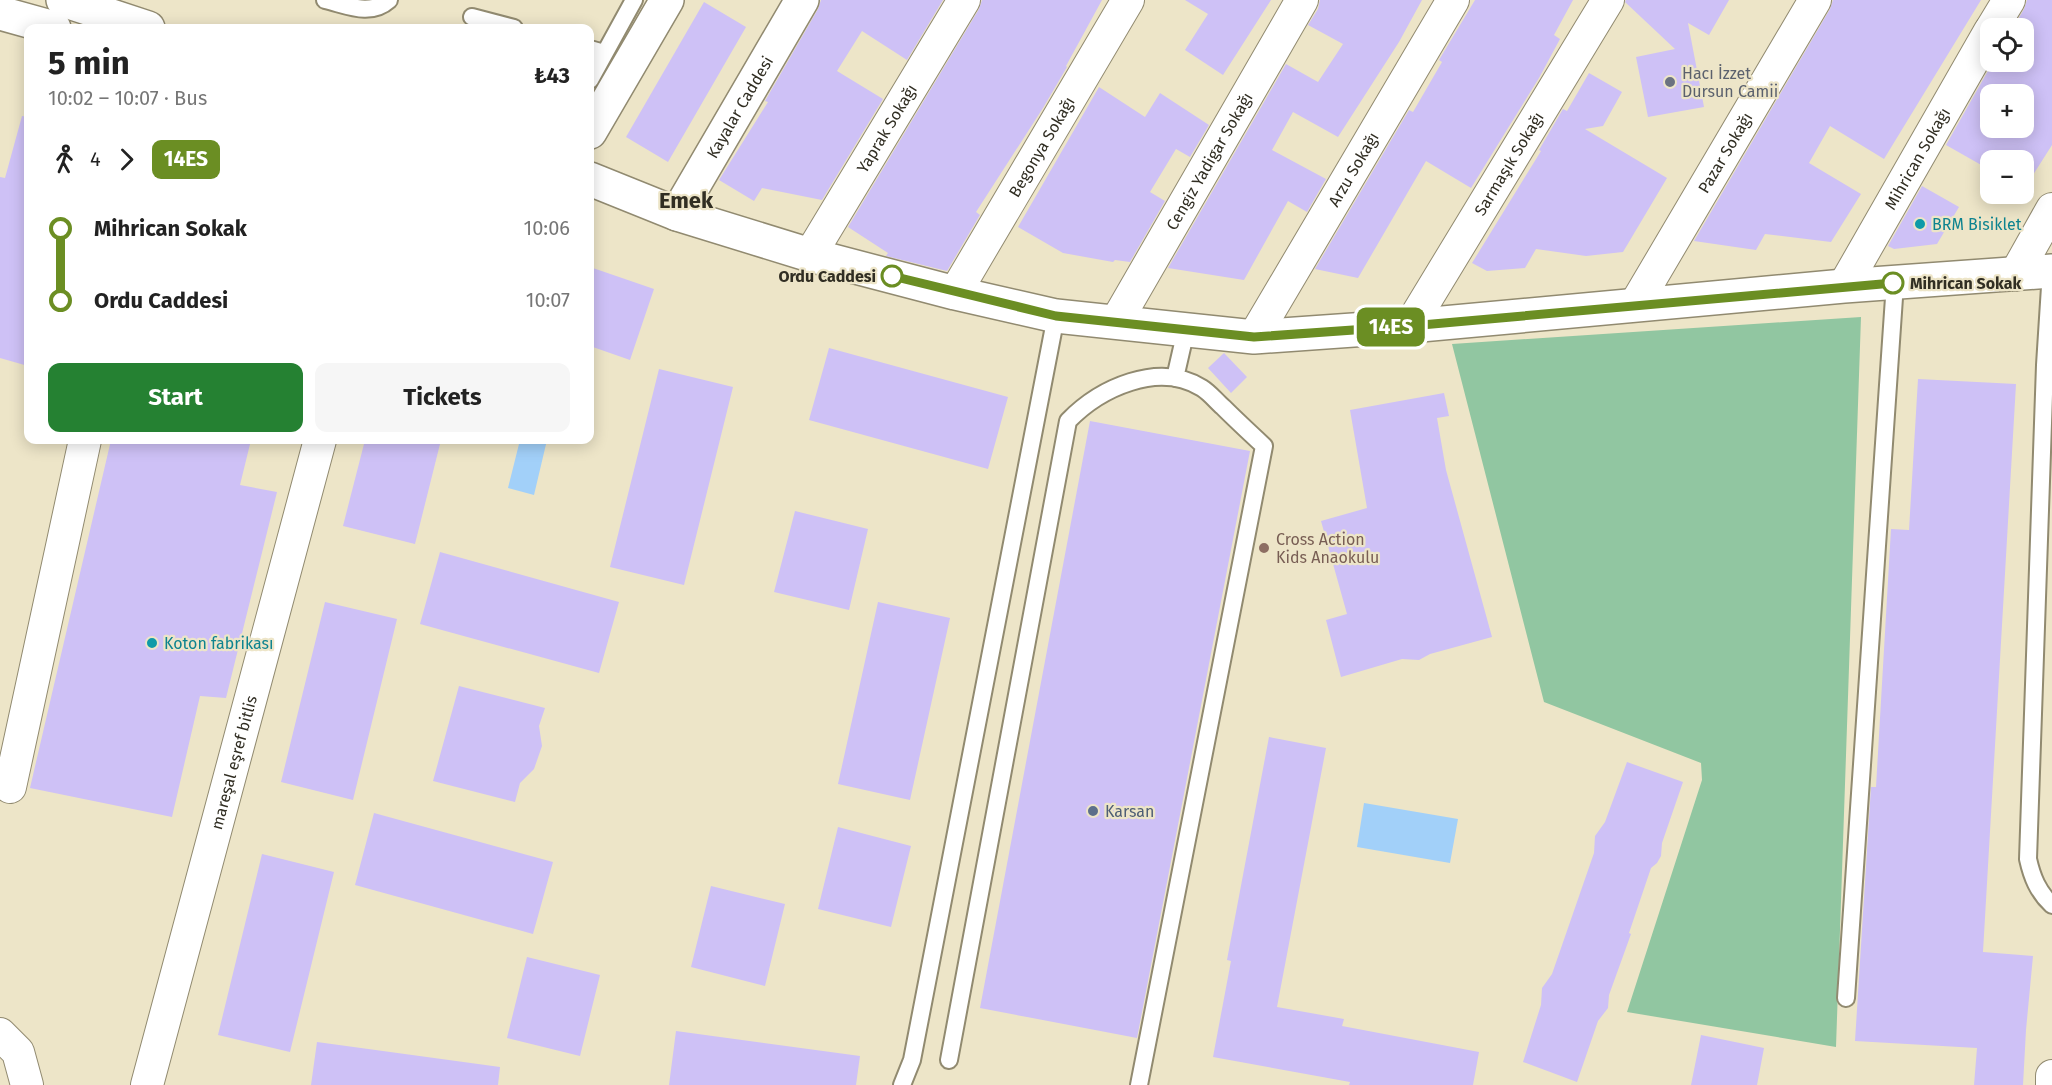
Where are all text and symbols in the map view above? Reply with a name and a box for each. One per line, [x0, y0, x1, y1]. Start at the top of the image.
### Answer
map controls [1980, 18, 2034, 204]
button: locate [1980, 18, 2034, 72]
text: 5 min [48, 43, 130, 83]
street label: Kayalar Caddesi [703, 53, 777, 162]
text: ₺43 [534, 62, 570, 89]
place label: Hacı İzzet Dursun Camii [1682, 63, 1778, 101]
marker: Hacı İzzet Dursun Camii [1663, 75, 1677, 89]
street label: Yaprak Sokağı [853, 81, 921, 176]
button: + [1980, 84, 2034, 138]
text: 10:02 – 10:07 · Bus [48, 86, 207, 110]
street label: Cengiz Yadigar Sokağı [1162, 89, 1257, 233]
street label: Begonya Sokağı [1005, 93, 1079, 200]
street label: Mihrican Sokağı [1881, 104, 1954, 213]
street label: Sarmaşık Sokağı [1470, 109, 1548, 219]
street label: Pazar Sokağı [1694, 109, 1757, 197]
street label: Arzu Sokağı [1324, 129, 1383, 210]
icon: walk [48, 143, 81, 176]
icon: forward [110, 143, 143, 176]
text: 14ES [164, 146, 208, 172]
text: 4 [90, 147, 101, 171]
button: − [1980, 150, 2034, 204]
district label: Emek [659, 187, 714, 214]
text: Mihrican Sokak [94, 215, 247, 242]
place label: BRM Bisiklet [1932, 215, 2022, 234]
text: 10:06 [524, 216, 570, 240]
marker: BRM Bisiklet [1913, 217, 1927, 231]
marker: Ordu Caddesi [881, 265, 903, 287]
place label: Ordu Caddesi [778, 267, 876, 286]
marker: Mihrican Sokak [1882, 272, 1904, 294]
place label: Mihrican Sokak [1910, 274, 2021, 293]
text: Ordu Caddesi [94, 287, 228, 314]
text: 10:07 [526, 288, 570, 312]
line badge: 14ES [1349, 308, 1433, 346]
text: 14ES [1369, 314, 1413, 340]
button: Start [48, 363, 303, 432]
button: Tickets [315, 363, 570, 432]
place label: Cross Action Kids Anaokulu [1276, 530, 1379, 567]
marker: Cross Action Kids Anaokulu [1257, 541, 1271, 555]
place label: Koton fabrikası [164, 634, 273, 653]
marker: Koton fabrikası [145, 636, 159, 650]
street label: mareşal eşref bitlis [207, 693, 261, 832]
place label: Karsan [1105, 802, 1154, 821]
marker: Karsan [1086, 804, 1100, 818]

